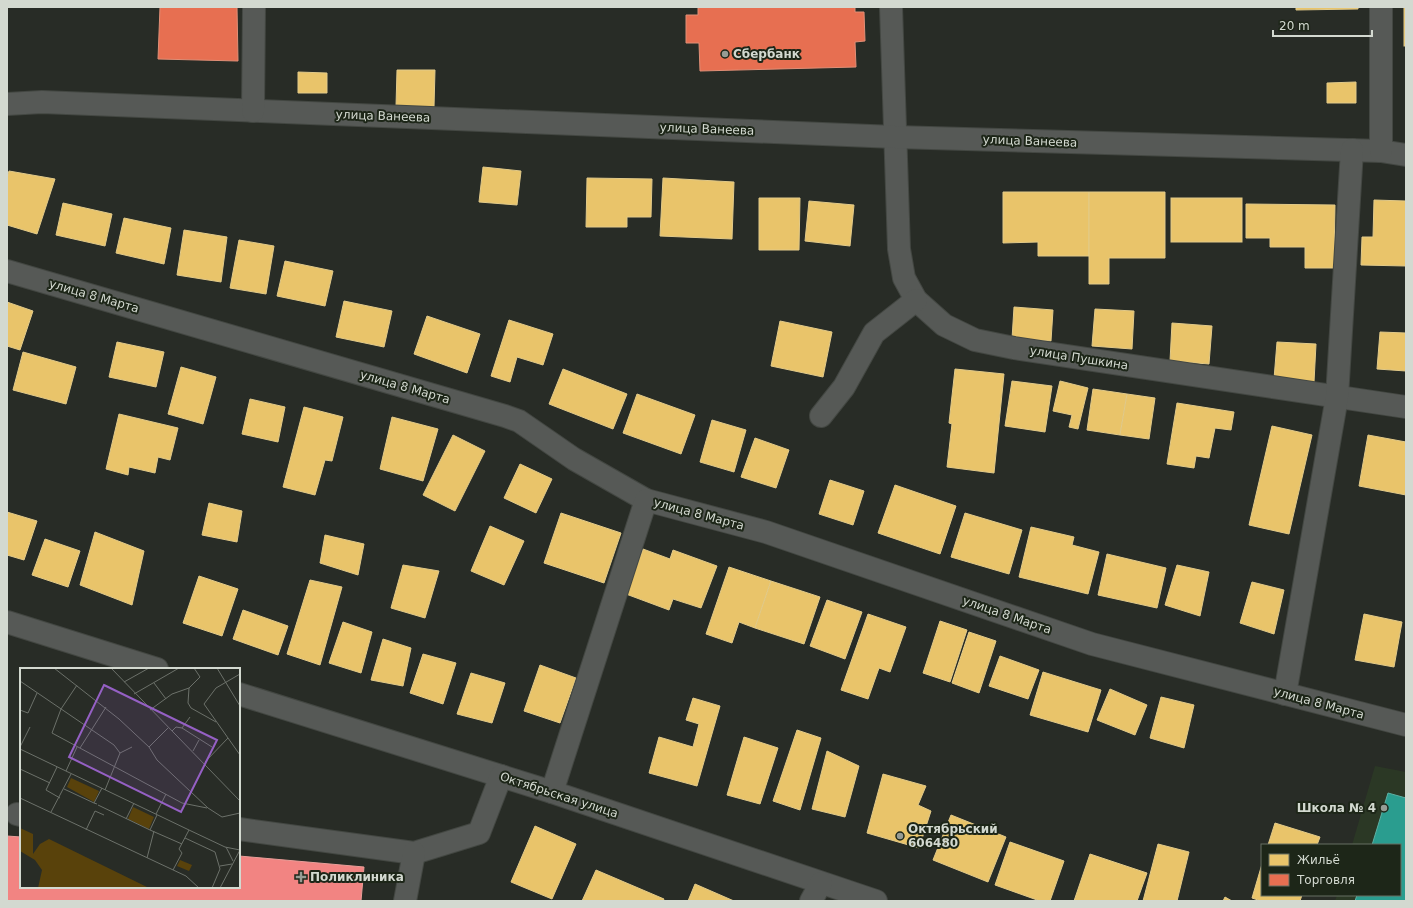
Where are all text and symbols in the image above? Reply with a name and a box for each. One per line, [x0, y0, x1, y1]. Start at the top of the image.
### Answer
scale bar [1273, 12, 1372, 38]
text: 20 m [1279, 19, 1310, 33]
place label: Сбербанк [733, 47, 800, 61]
marker: Сбербанк [720, 49, 730, 59]
street label: улица Ванеева [336, 107, 430, 125]
street label: улица Ванеева [660, 120, 754, 138]
street label: улица Ванеева [983, 132, 1077, 150]
street label: улица 8 Марта [47, 276, 141, 316]
street label: улица Пушкина [1029, 343, 1129, 373]
street label: улица 8 Марта [358, 367, 452, 407]
street label: улица 8 Марта [652, 495, 746, 533]
street label: улица 8 Марта [961, 593, 1053, 637]
inset map [20, 668, 240, 888]
street label: улица 8 Марта [1272, 684, 1366, 722]
street label: Октябрьская улица [498, 769, 620, 821]
place label: Школа № 4 [1297, 801, 1376, 815]
marker: Школа № 4 [1379, 803, 1389, 813]
place label: Октябрьский 606480 [908, 822, 998, 850]
marker: Октябрьский 606480 [895, 831, 905, 841]
legend [1261, 844, 1401, 896]
text: Жильё [1297, 853, 1340, 867]
place label: Поликлиника [310, 870, 404, 884]
marker: Поликлиника [295, 871, 307, 883]
text: Торговля [1296, 873, 1355, 887]

